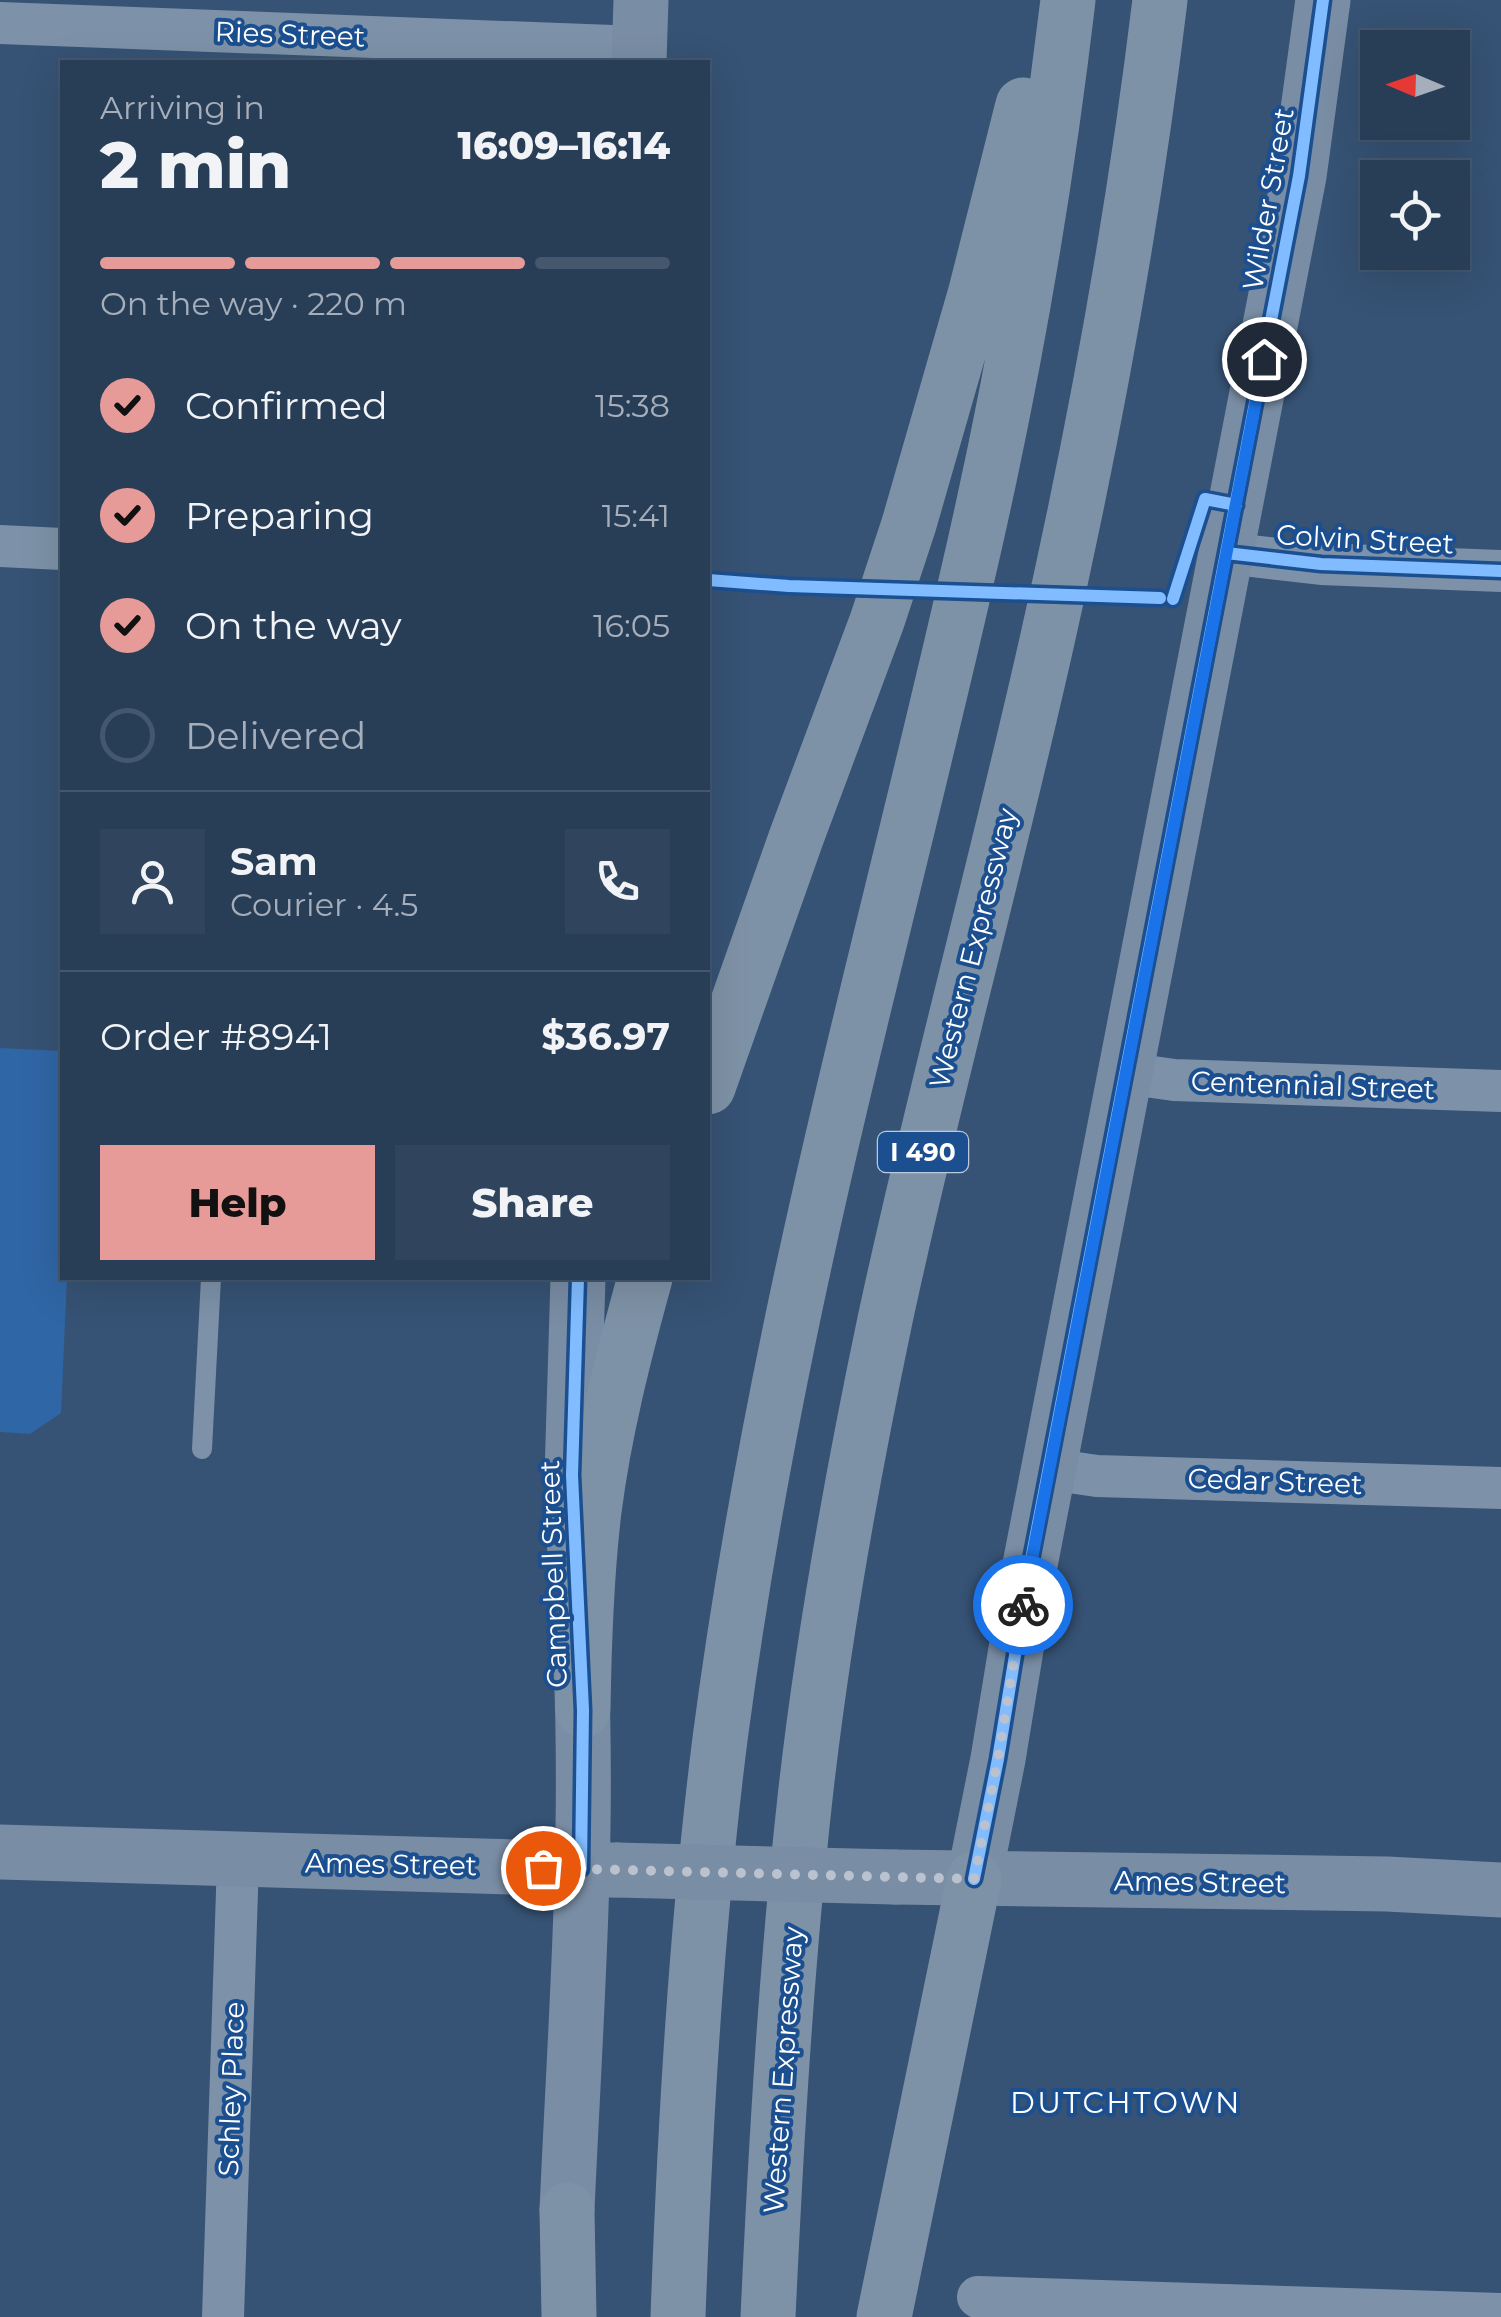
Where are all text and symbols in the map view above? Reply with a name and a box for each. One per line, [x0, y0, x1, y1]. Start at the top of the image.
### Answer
street label: Ries Street [214, 14, 366, 54]
north arrow [1360, 30, 1470, 140]
map controls [1360, 30, 1470, 270]
text: Arriving in [100, 88, 265, 127]
street label: Wilder Street [1235, 105, 1301, 293]
text: 16:09–16:14 [458, 122, 670, 169]
text: 2 min [100, 125, 291, 204]
button: locate [1360, 160, 1470, 270]
text: On the way · 220 m [100, 284, 407, 323]
pin [1222, 317, 1307, 402]
icon: home [1237, 332, 1292, 387]
icon: check [100, 378, 155, 433]
text: Confirmed [185, 382, 388, 429]
text: 15:38 [595, 386, 670, 425]
icon: check [100, 488, 155, 543]
text: Preparing [185, 492, 374, 539]
text: 15:41 [602, 496, 670, 535]
street label: Colvin Street [1275, 517, 1455, 561]
icon: check [100, 598, 155, 653]
text: On the way [185, 602, 402, 649]
text: 16:05 [593, 606, 670, 645]
text: Delivered [185, 712, 366, 759]
street label: Western Expressway [922, 804, 1024, 1092]
button: person [100, 829, 205, 934]
button: phone [565, 829, 670, 934]
text: Sam [230, 838, 318, 885]
text: Courier · 4.5 [230, 885, 418, 924]
text: Order #8941 [100, 1013, 332, 1060]
text: $36.97 [541, 1013, 670, 1060]
street label: Centennial Street [1190, 1064, 1436, 1106]
road number: I 490 [878, 1132, 968, 1172]
button: Help [100, 1145, 375, 1260]
button: Share [395, 1145, 670, 1260]
street label: Campbell Street [532, 1460, 574, 1688]
street label: Cedar Street [1187, 1461, 1363, 1501]
courier [973, 1555, 1073, 1655]
icon: bike [996, 1578, 1051, 1633]
pin [501, 1826, 586, 1911]
icon: bag [516, 1841, 571, 1896]
street label: Ames Street [305, 1845, 477, 1883]
street label: Ames Street [1114, 1863, 1286, 1901]
street label: Western Expressway [756, 1925, 810, 2215]
street label: Schley Place [211, 2001, 251, 2177]
district label: DUTCHTOWN [1010, 2084, 1242, 2121]

